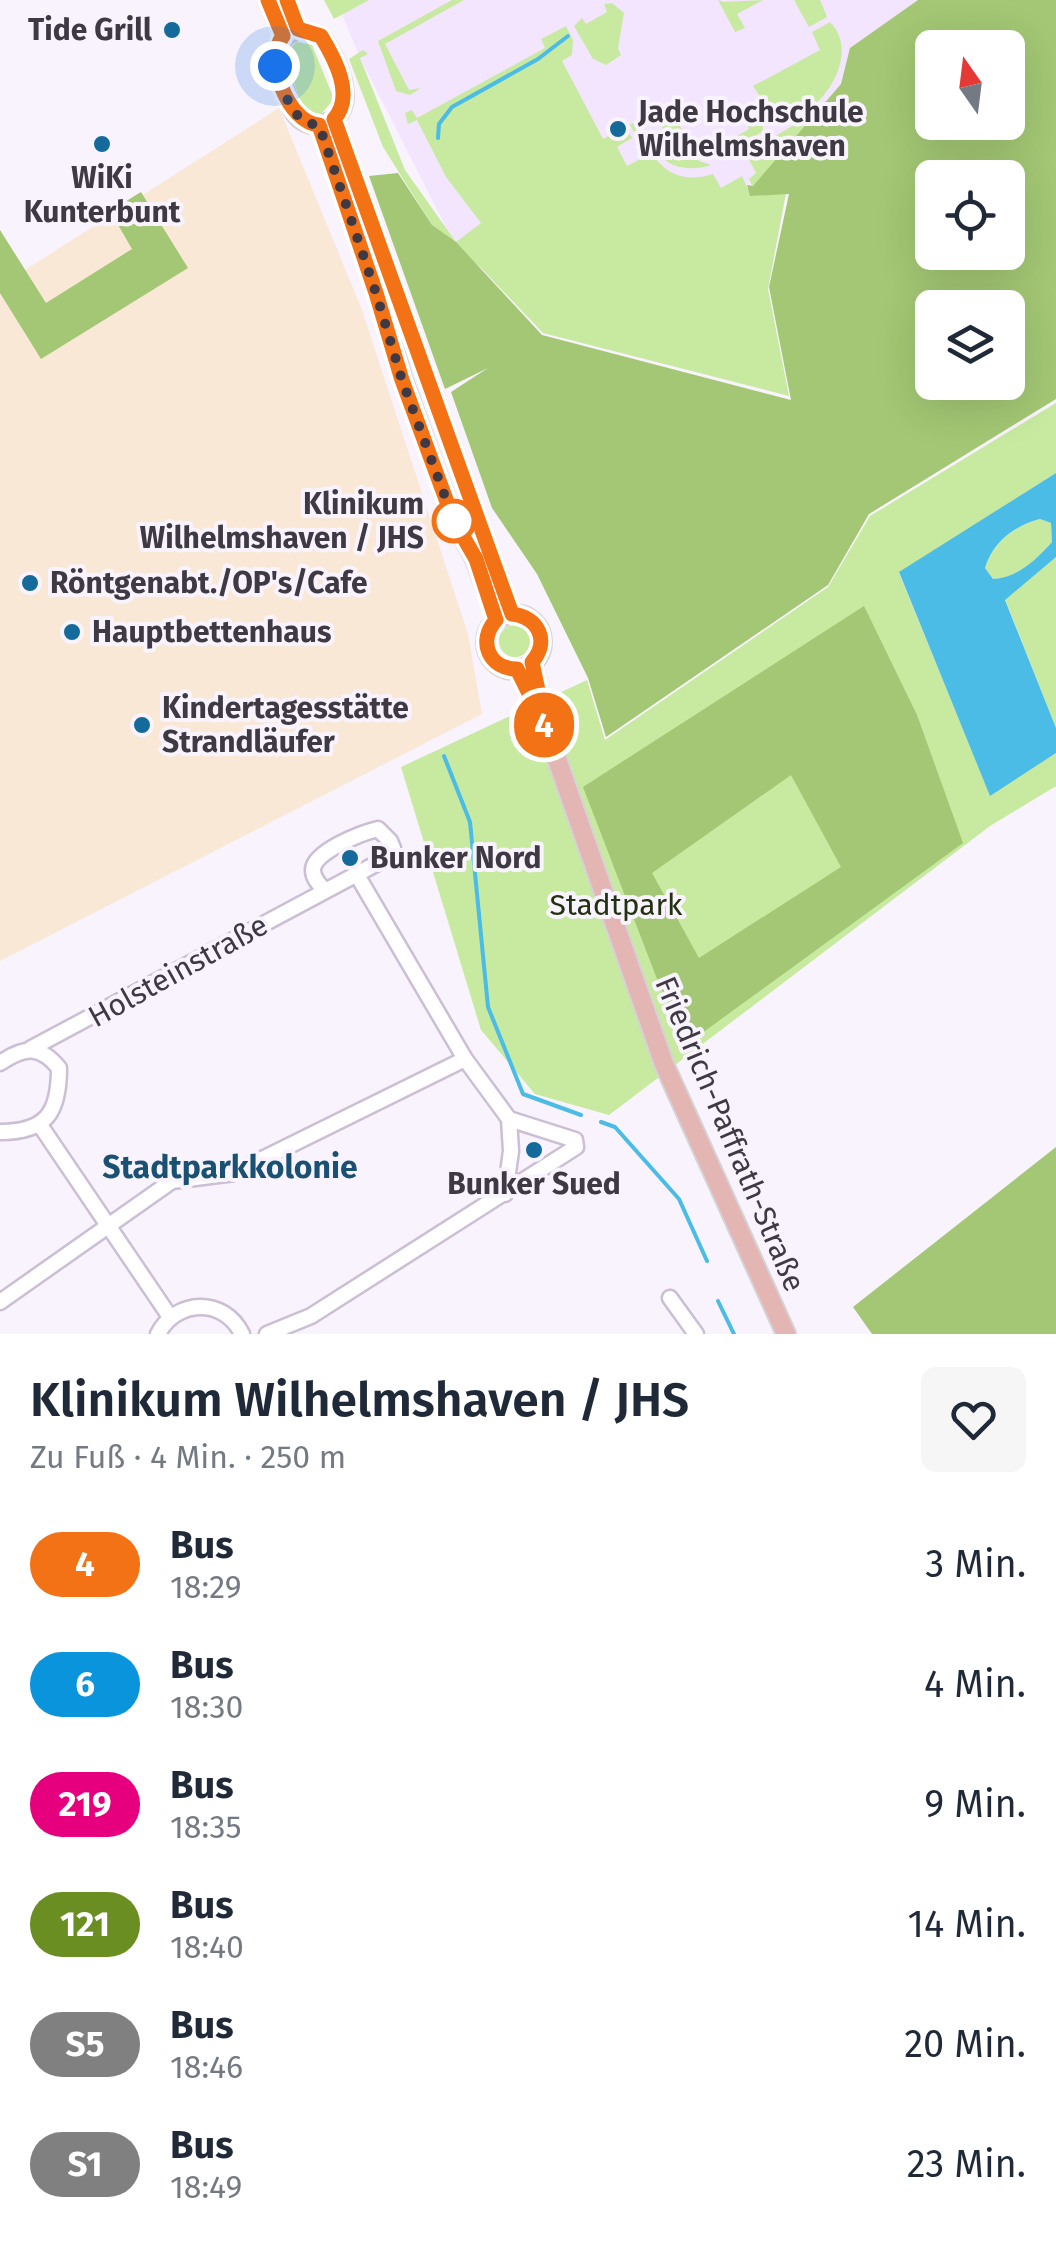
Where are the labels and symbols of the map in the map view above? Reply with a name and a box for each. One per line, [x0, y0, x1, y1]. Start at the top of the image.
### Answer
place label: Tide Grill [28, 12, 152, 48]
marker: Tide Grill [161, 19, 183, 41]
north arrow [915, 30, 1025, 140]
your location [250, 41, 300, 91]
place label: Jade Hochschule Wilhelmshaven [637, 94, 863, 164]
marker: Jade Hochschule Wilhelmshaven [607, 118, 629, 140]
marker: WiKi Kunterbunt [91, 133, 113, 155]
place label: WiKi Kunterbunt [24, 160, 181, 230]
place label: Klinikum Wilhelmshaven / JHS [140, 486, 424, 556]
marker: Klinikum Wilhelmshaven / JHS [433, 500, 475, 542]
place label: Röntgenabt./OP's/Cafe [50, 565, 368, 601]
marker: Röntgenabt./OP's/Cafe [19, 572, 41, 594]
place label: Hauptbettenhaus [92, 614, 331, 650]
marker: Hauptbettenhaus [61, 621, 83, 643]
place label: Kindertagesstätte Strandläufer [162, 690, 409, 760]
line badge: 4 [512, 692, 576, 758]
marker: Kindertagesstätte Strandläufer [131, 714, 153, 736]
place label: Bunker Nord [370, 840, 541, 876]
marker: Bunker Nord [339, 847, 361, 869]
park label: Stadtpark [550, 887, 683, 923]
street label: Holsteinstraße [82, 907, 274, 1035]
street label: Friedrich-Paffrath-Straße [647, 971, 813, 1297]
marker: Bunker Sued [523, 1139, 545, 1161]
district label: Stadtparkkolonie [102, 1148, 358, 1186]
place label: Bunker Sued [447, 1166, 621, 1202]

